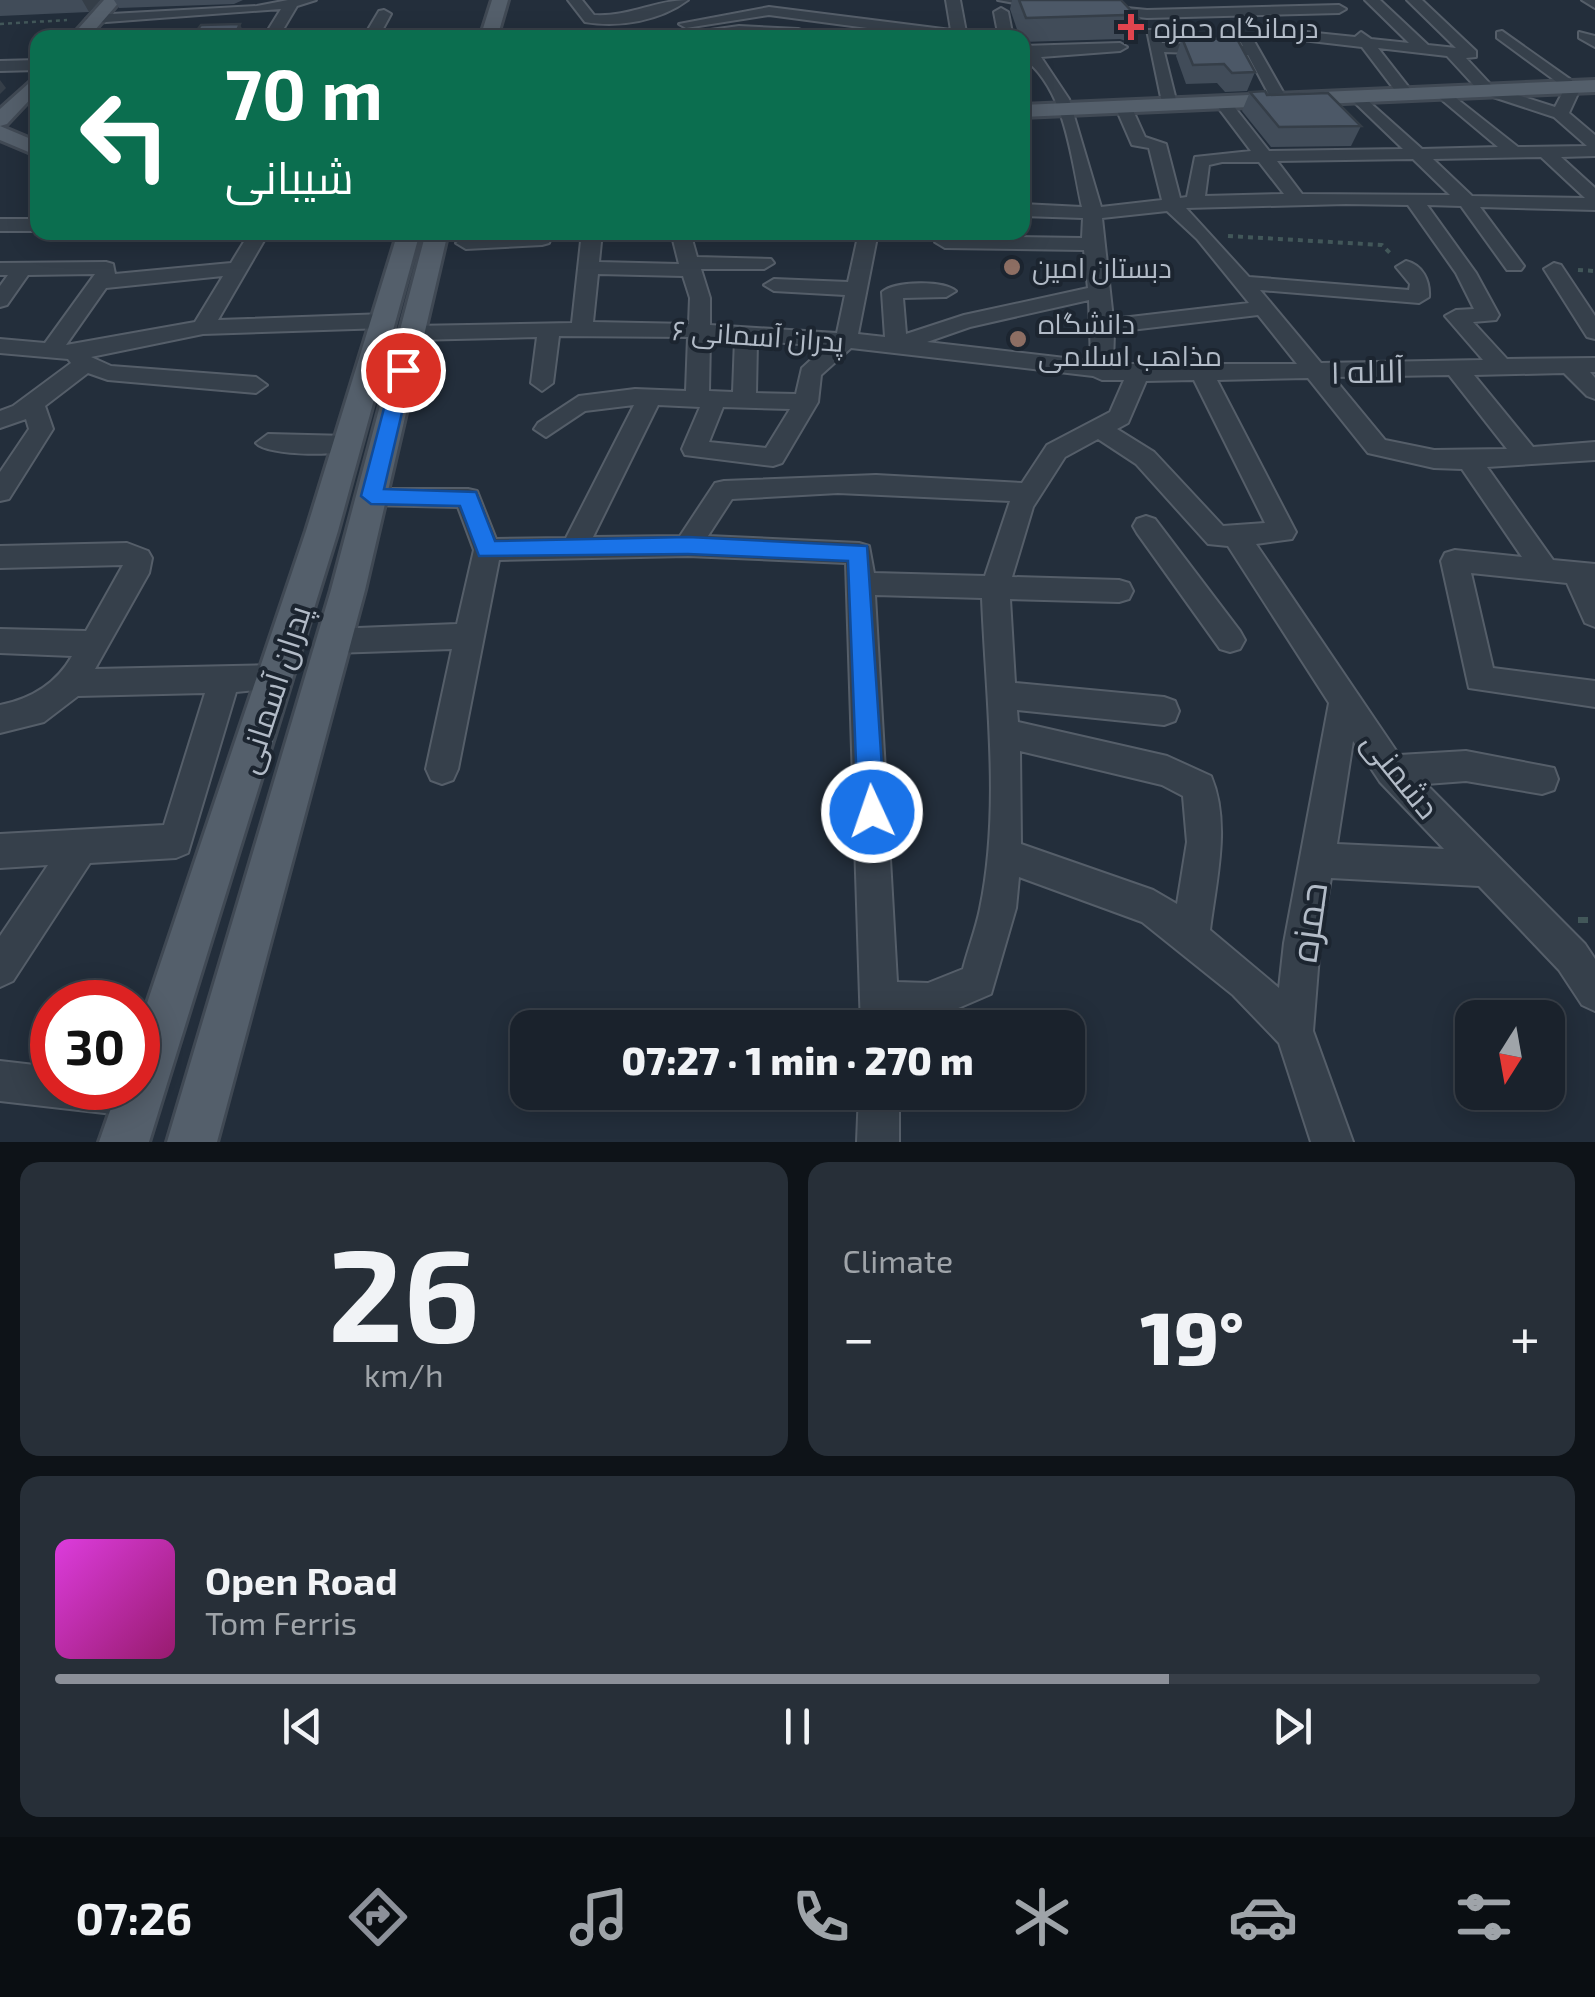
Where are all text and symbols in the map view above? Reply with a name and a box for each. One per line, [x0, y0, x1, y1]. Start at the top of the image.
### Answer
place label: درمانگاه حمزه [1154, 10, 1318, 44]
marker: درمانگاه حمزه [1118, 14, 1144, 40]
text: 70 m [225, 50, 383, 134]
icon: left [60, 70, 190, 200]
text: شیبانی [225, 149, 354, 203]
place label: دبستان امین [1032, 250, 1172, 285]
marker: دبستان امین [1001, 256, 1023, 278]
place label: دانشگاه مذاهب اسلامی [1038, 306, 1222, 373]
street label: پدران آسمانی ۶ [671, 312, 845, 361]
pin [361, 328, 446, 413]
marker: دانشگاه مذاهب اسلامی [1007, 328, 1029, 350]
icon: arrive [376, 343, 431, 398]
street label: آلاله ۱ [1330, 350, 1404, 390]
street label: پدران آسمانی [227, 600, 321, 779]
street label: دشمنی [1354, 723, 1449, 827]
position arrow [820, 760, 924, 864]
street label: حمزه [1279, 879, 1336, 965]
speed limit sign: 30 [30, 980, 160, 1110]
north arrow [1455, 1000, 1565, 1110]
map controls [1455, 1000, 1565, 1110]
text: 07:27 · 1 min · 270 m [621, 1037, 974, 1083]
text: 26 [328, 1212, 480, 1368]
text: Climate [843, 1241, 953, 1279]
text: 19° [1140, 1290, 1244, 1380]
text: − [843, 1303, 875, 1369]
text: + [1510, 1303, 1540, 1369]
text: km/h [364, 1355, 443, 1393]
text: Open Road [205, 1557, 398, 1603]
text: Tom Ferris [205, 1603, 357, 1641]
icon: previous [275, 1699, 330, 1754]
icon: pause [770, 1699, 825, 1754]
icon: next [1265, 1699, 1320, 1754]
icon: directions [343, 1882, 413, 1952]
icon: music [564, 1882, 634, 1952]
icon: phone [786, 1882, 856, 1952]
icon: climate [1007, 1882, 1077, 1952]
icon: car [1228, 1882, 1298, 1952]
icon: filters [1449, 1882, 1519, 1952]
text: 07:26 [76, 1890, 192, 1944]

